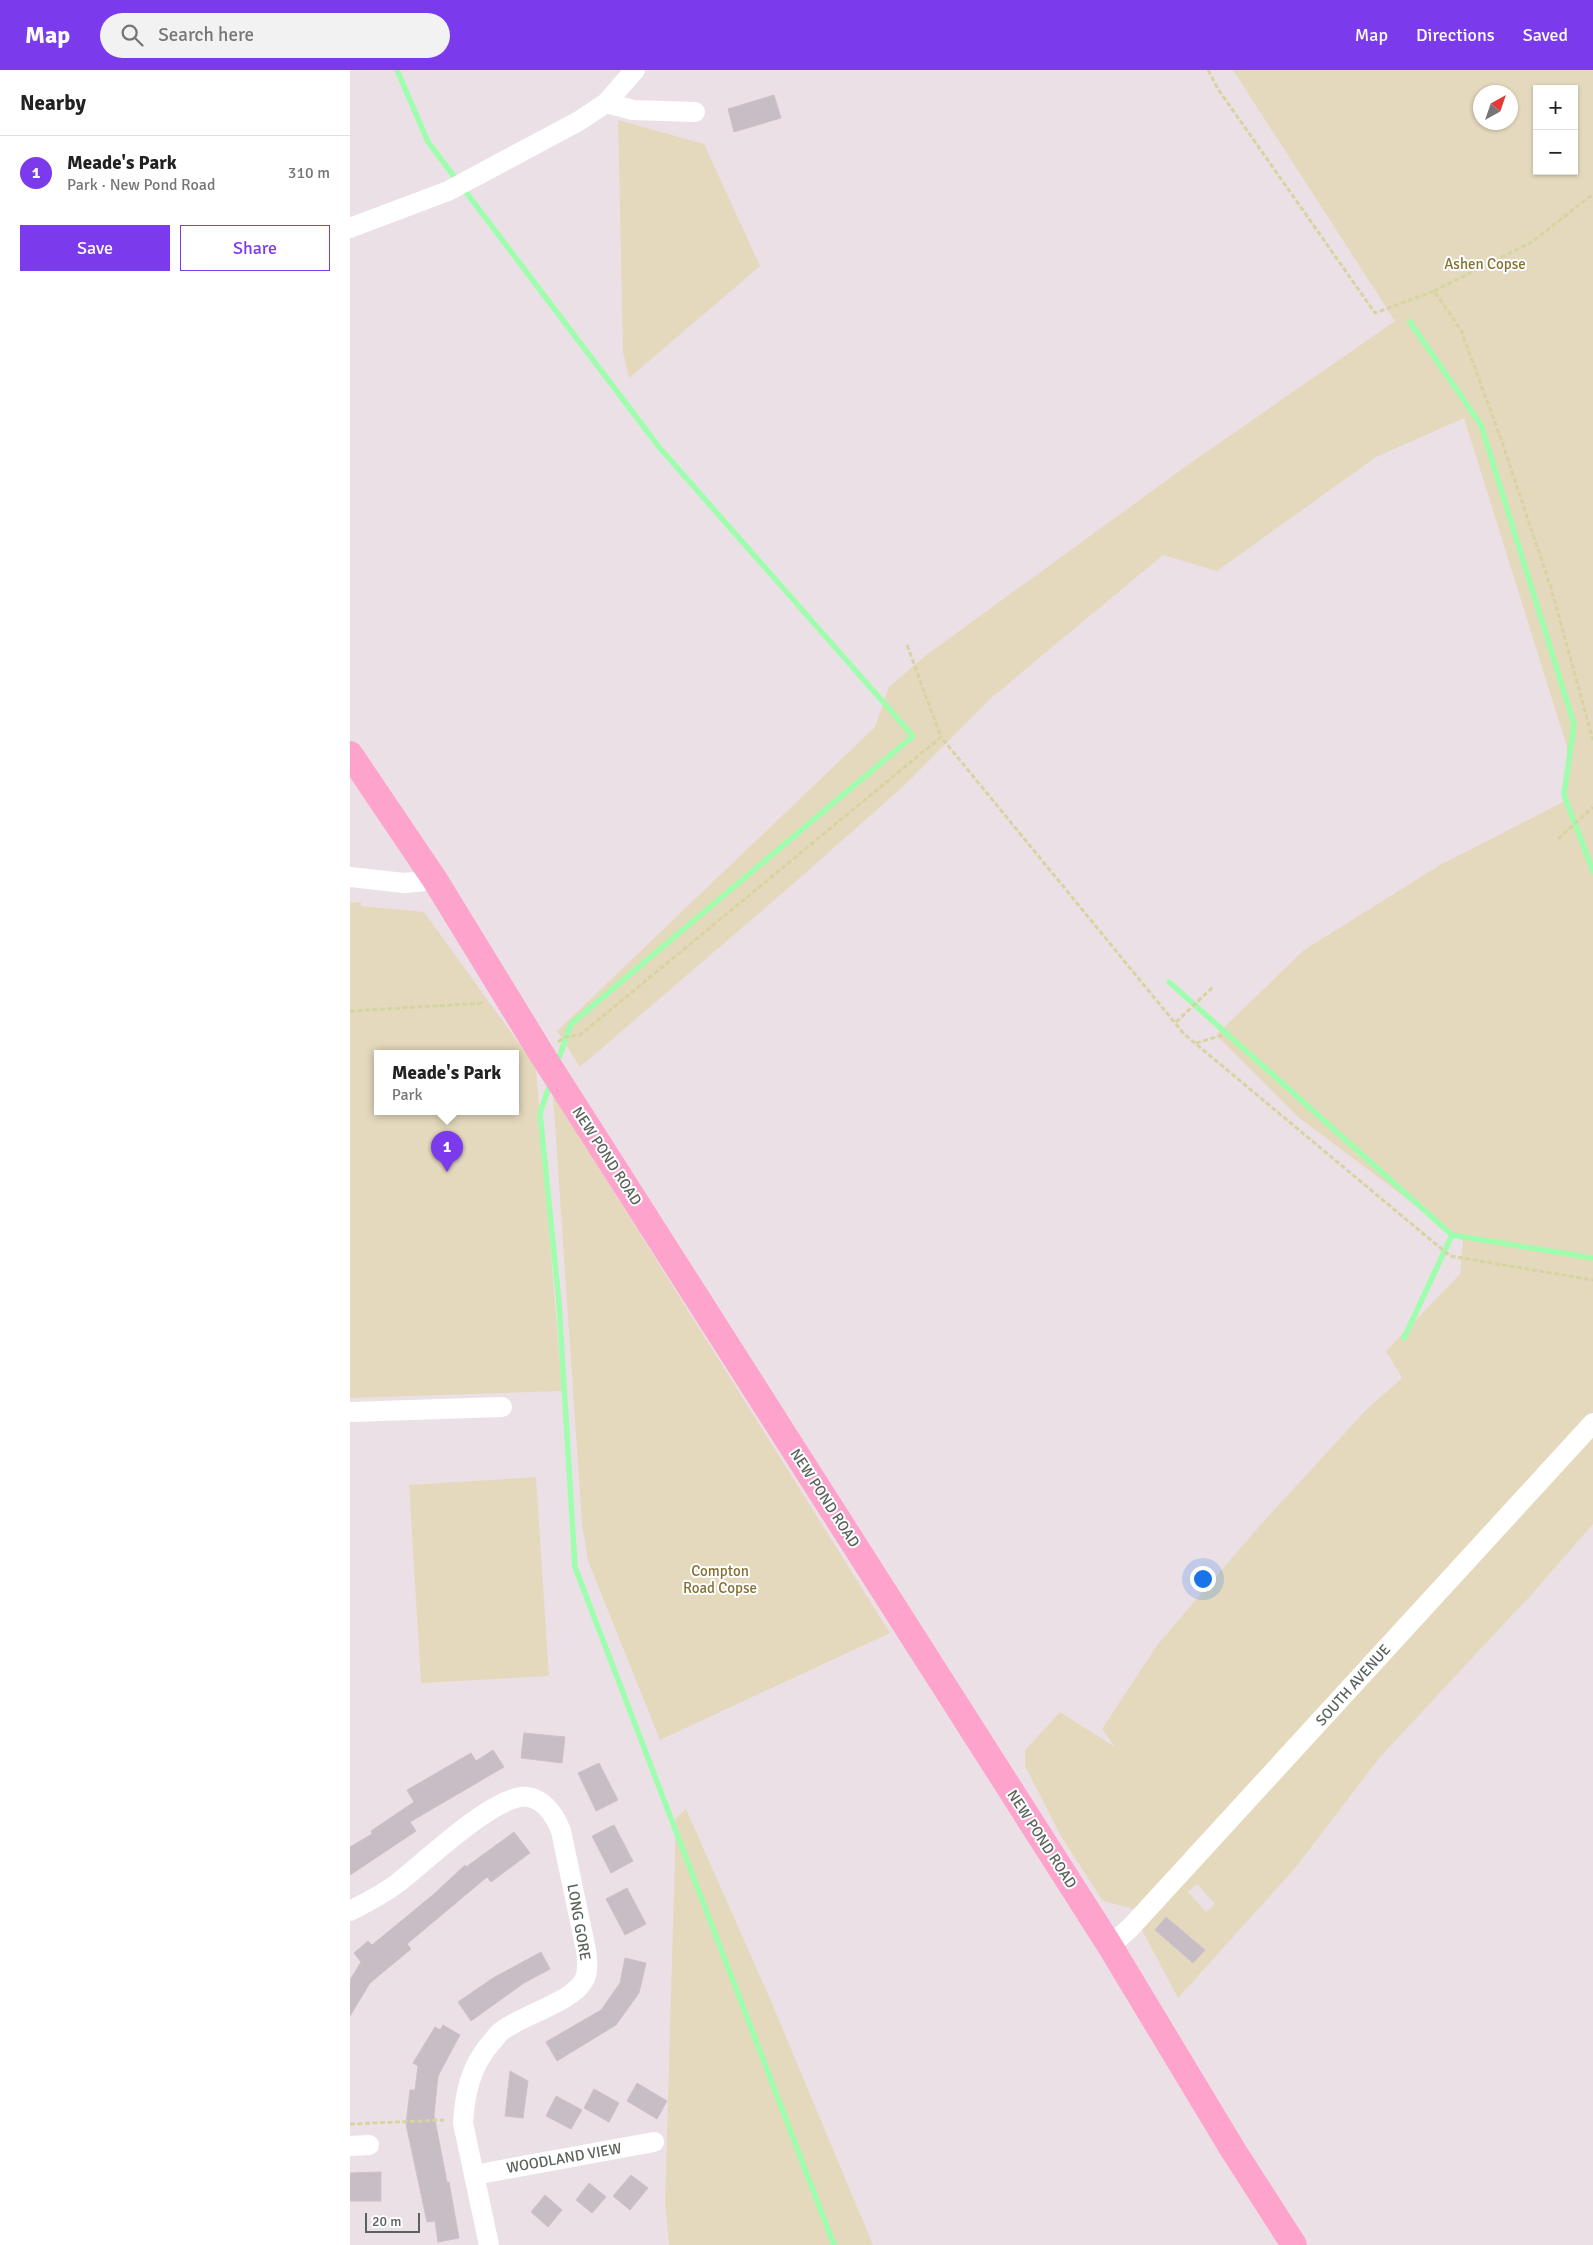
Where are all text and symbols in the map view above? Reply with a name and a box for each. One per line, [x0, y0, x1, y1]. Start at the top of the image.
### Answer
search box [100, 13, 450, 58]
text: Map [25, 20, 70, 50]
icon: search [118, 21, 146, 49]
text: Search here [158, 23, 254, 47]
text: Map [1355, 24, 1388, 46]
text: Directions [1416, 24, 1495, 46]
text: Saved [1523, 24, 1568, 46]
north arrow [1473, 85, 1518, 130]
map controls [1533, 85, 1578, 175]
button: + [1533, 85, 1578, 130]
text: Nearby [20, 90, 86, 116]
button: − [1533, 130, 1578, 175]
text: Meade's Park [67, 151, 177, 175]
text: 1 [32, 163, 40, 183]
text: 310 m [288, 163, 330, 183]
text: Park · New Pond Road [67, 175, 215, 195]
button: Save [20, 225, 170, 271]
button: Share [180, 225, 330, 271]
park label: Ashen Copse [1444, 255, 1526, 273]
popup [374, 1050, 519, 1115]
text: Meade's Park [392, 1061, 501, 1085]
text: Park [392, 1085, 422, 1105]
street label: NEW POND ROAD [568, 1103, 646, 1209]
pin: 1 [431, 1131, 463, 1172]
street label: NEW POND ROAD [786, 1445, 864, 1551]
park label: Compton Road Copse [683, 1562, 757, 1597]
your location [1190, 1566, 1216, 1592]
street label: SOUTH AVENUE [1312, 1641, 1394, 1729]
street label: NEW POND ROAD [1003, 1786, 1081, 1892]
street label: LONG GORE [563, 1882, 595, 1962]
street label: WOODLAND VIEW [505, 2139, 623, 2177]
scale bar [365, 2210, 420, 2233]
text: 20 m [372, 2213, 401, 2230]

